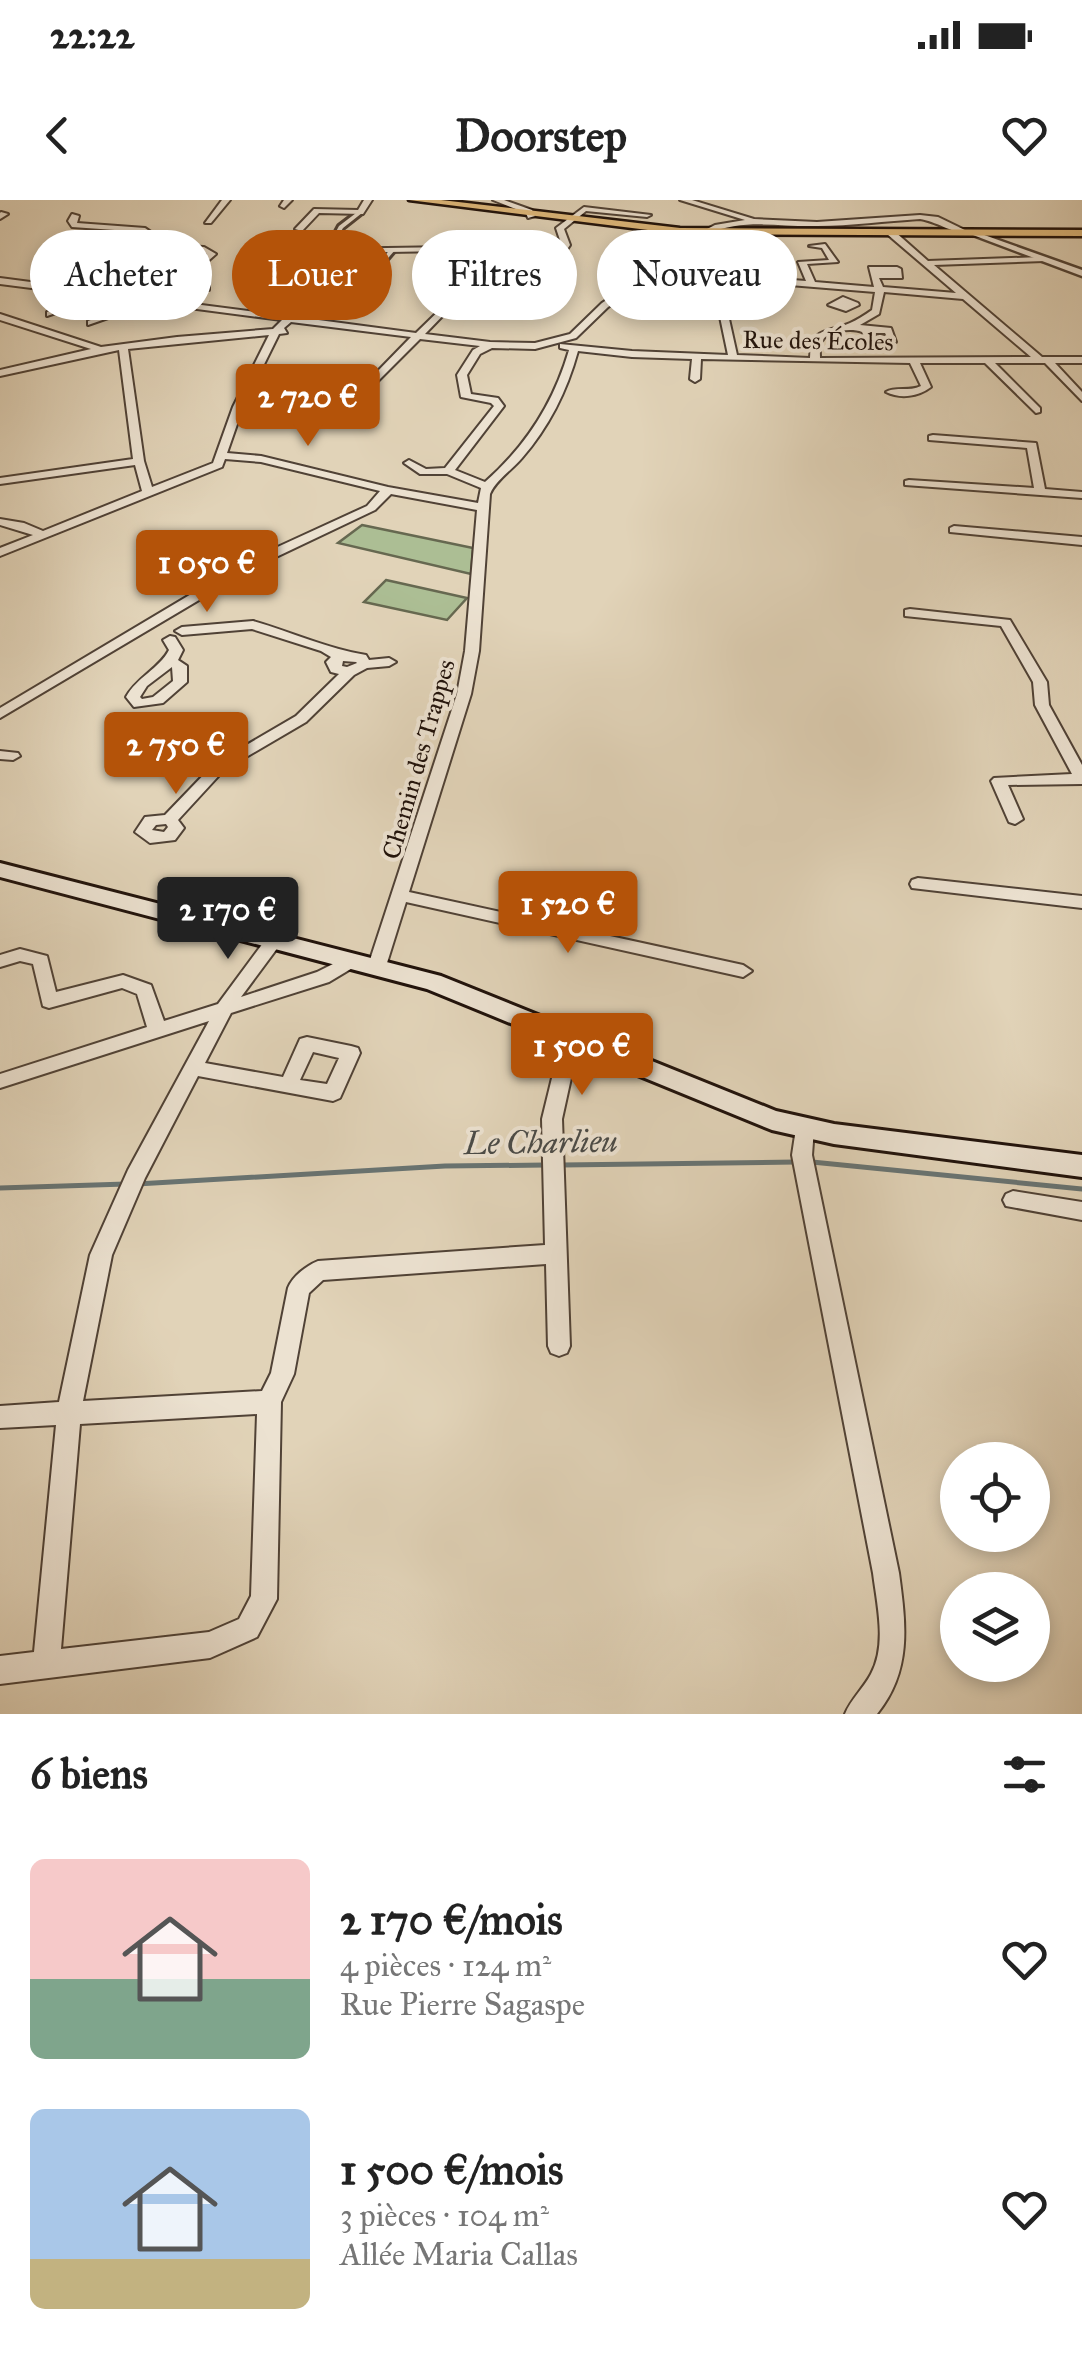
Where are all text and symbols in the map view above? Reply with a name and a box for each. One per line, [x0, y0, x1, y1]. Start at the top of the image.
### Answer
text: 22:22 [50, 12, 134, 58]
icon: back [30, 108, 85, 163]
text: Doorstep [455, 108, 627, 163]
icon: heart [997, 108, 1052, 163]
chip: Acheter [30, 230, 212, 320]
chip: Louer [232, 230, 392, 320]
chip: Filtres [412, 230, 577, 320]
chip: Nouveau [597, 230, 797, 320]
street label: Rue des Écoles [742, 323, 894, 357]
pin: 2 720 € [216, 364, 400, 449]
text: 2 720 € [258, 377, 358, 416]
pin: 1 050 € [115, 530, 299, 615]
text: 1 050 € [158, 543, 256, 582]
street label: Chemin des Trappes [375, 656, 462, 863]
pin: 2 750 € [84, 712, 268, 797]
text: 2 750 € [126, 725, 226, 764]
pin: 1 520 € [476, 871, 660, 956]
pin: 2 170 € [136, 877, 320, 962]
text: 1 520 € [520, 884, 616, 923]
text: 2 170 € [179, 890, 277, 929]
pin: 1 500 € [490, 1013, 674, 1098]
text: 1 500 € [533, 1026, 631, 1065]
water label: Le Charlieu [462, 1122, 618, 1163]
map controls [940, 1442, 1050, 1682]
button: locate [940, 1442, 1050, 1552]
button: layers [940, 1572, 1050, 1682]
icon: filters [997, 1747, 1052, 1802]
text: 6 biens [30, 1748, 148, 1800]
text: 2 170 €/mois [340, 1894, 563, 1946]
icon: home [110, 1899, 230, 2019]
icon: heart [997, 1932, 1052, 1987]
text: 4 pièces · 124 m² [340, 1946, 551, 1985]
text: Rue Pierre Sagaspe [340, 1985, 585, 2024]
text: 1 500 €/mois [340, 2144, 563, 2196]
icon: home [110, 2149, 230, 2269]
icon: heart [997, 2182, 1052, 2237]
text: 3 pièces · 104 m² [340, 2196, 549, 2235]
text: Allée Maria Callas [340, 2235, 578, 2274]

